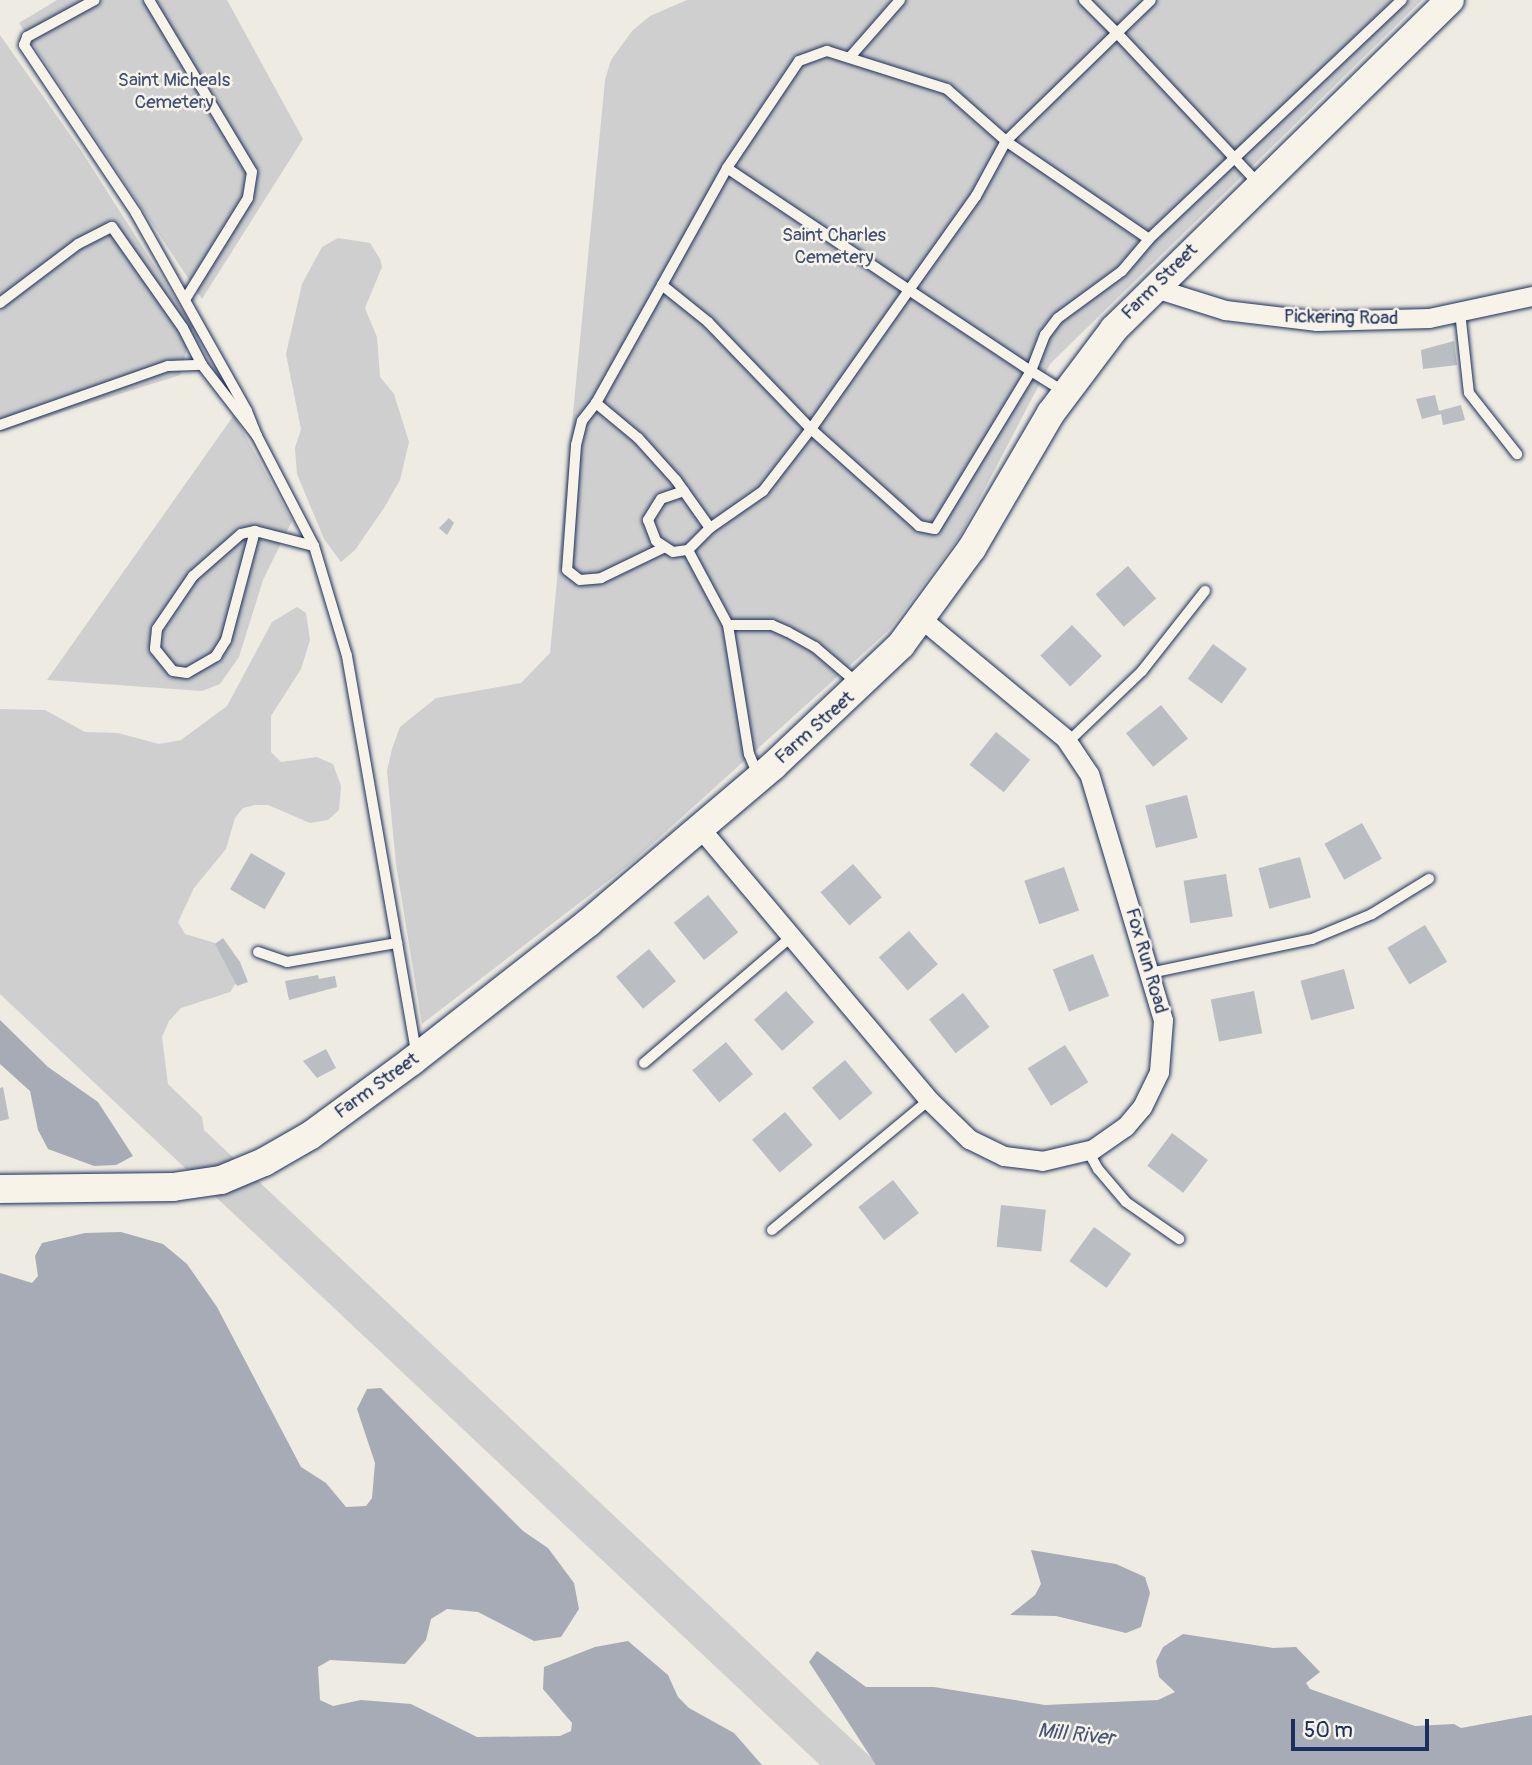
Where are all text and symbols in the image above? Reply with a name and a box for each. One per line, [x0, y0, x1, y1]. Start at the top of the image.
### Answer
park label: Saint Micheals Cemetery [118, 70, 230, 114]
park label: Saint Charles Cemetery [782, 225, 886, 269]
street label: Farm Street [1117, 239, 1203, 325]
street label: Pickering Road [1284, 306, 1398, 330]
street label: Farm Street [771, 687, 859, 769]
street label: Fox Run Road [1120, 906, 1172, 1016]
street label: Farm Street [330, 1048, 424, 1124]
scale bar [1294, 1706, 1432, 1750]
text: 50 m [1304, 1717, 1353, 1744]
water label: Mill River [1036, 1718, 1116, 1752]

